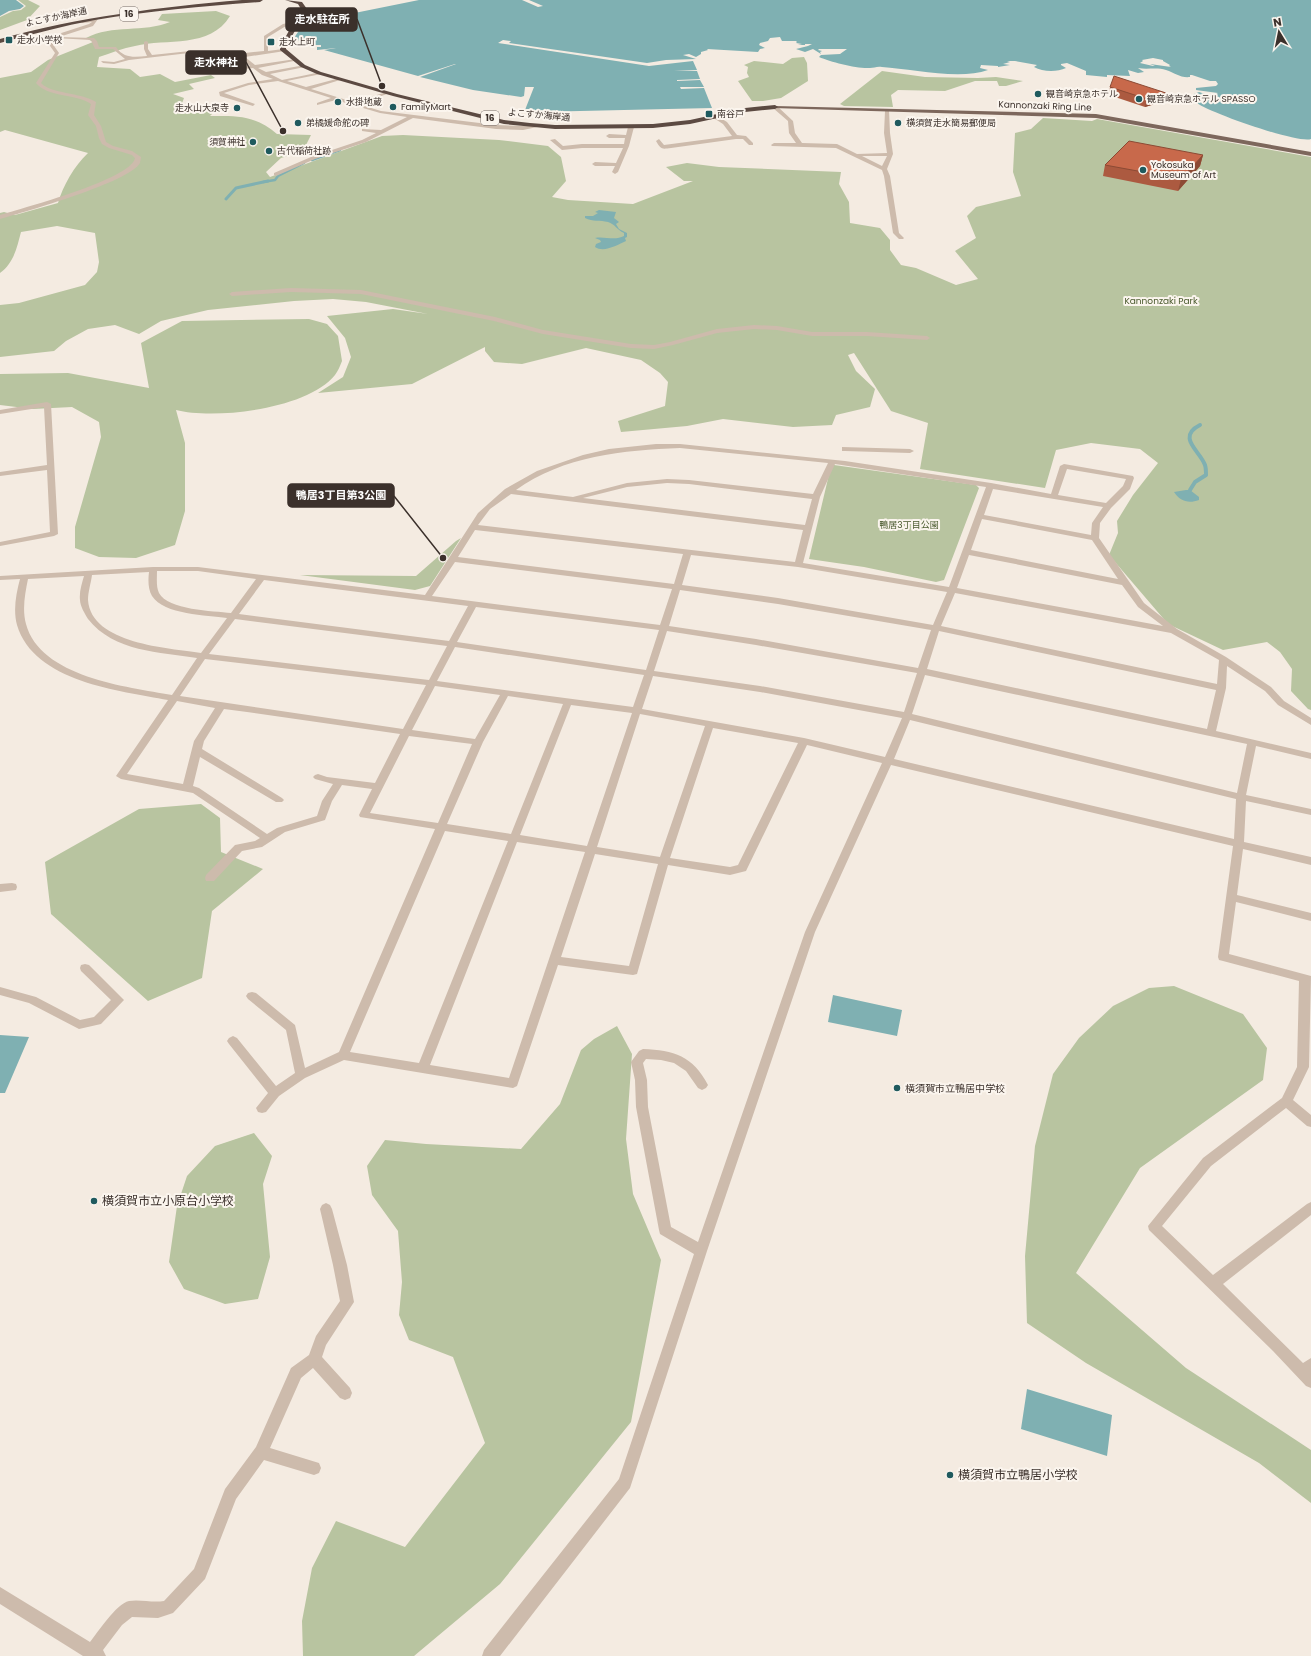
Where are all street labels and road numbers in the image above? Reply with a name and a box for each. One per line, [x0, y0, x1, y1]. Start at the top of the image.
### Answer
street label: よこすか海岸通 [24, 5, 88, 29]
road number: 16 [120, 7, 138, 21]
street label: Kannonzaki Ring Line [998, 98, 1092, 114]
street label: よこすか海岸通 [507, 106, 571, 124]
road number: 16 [481, 111, 499, 125]

